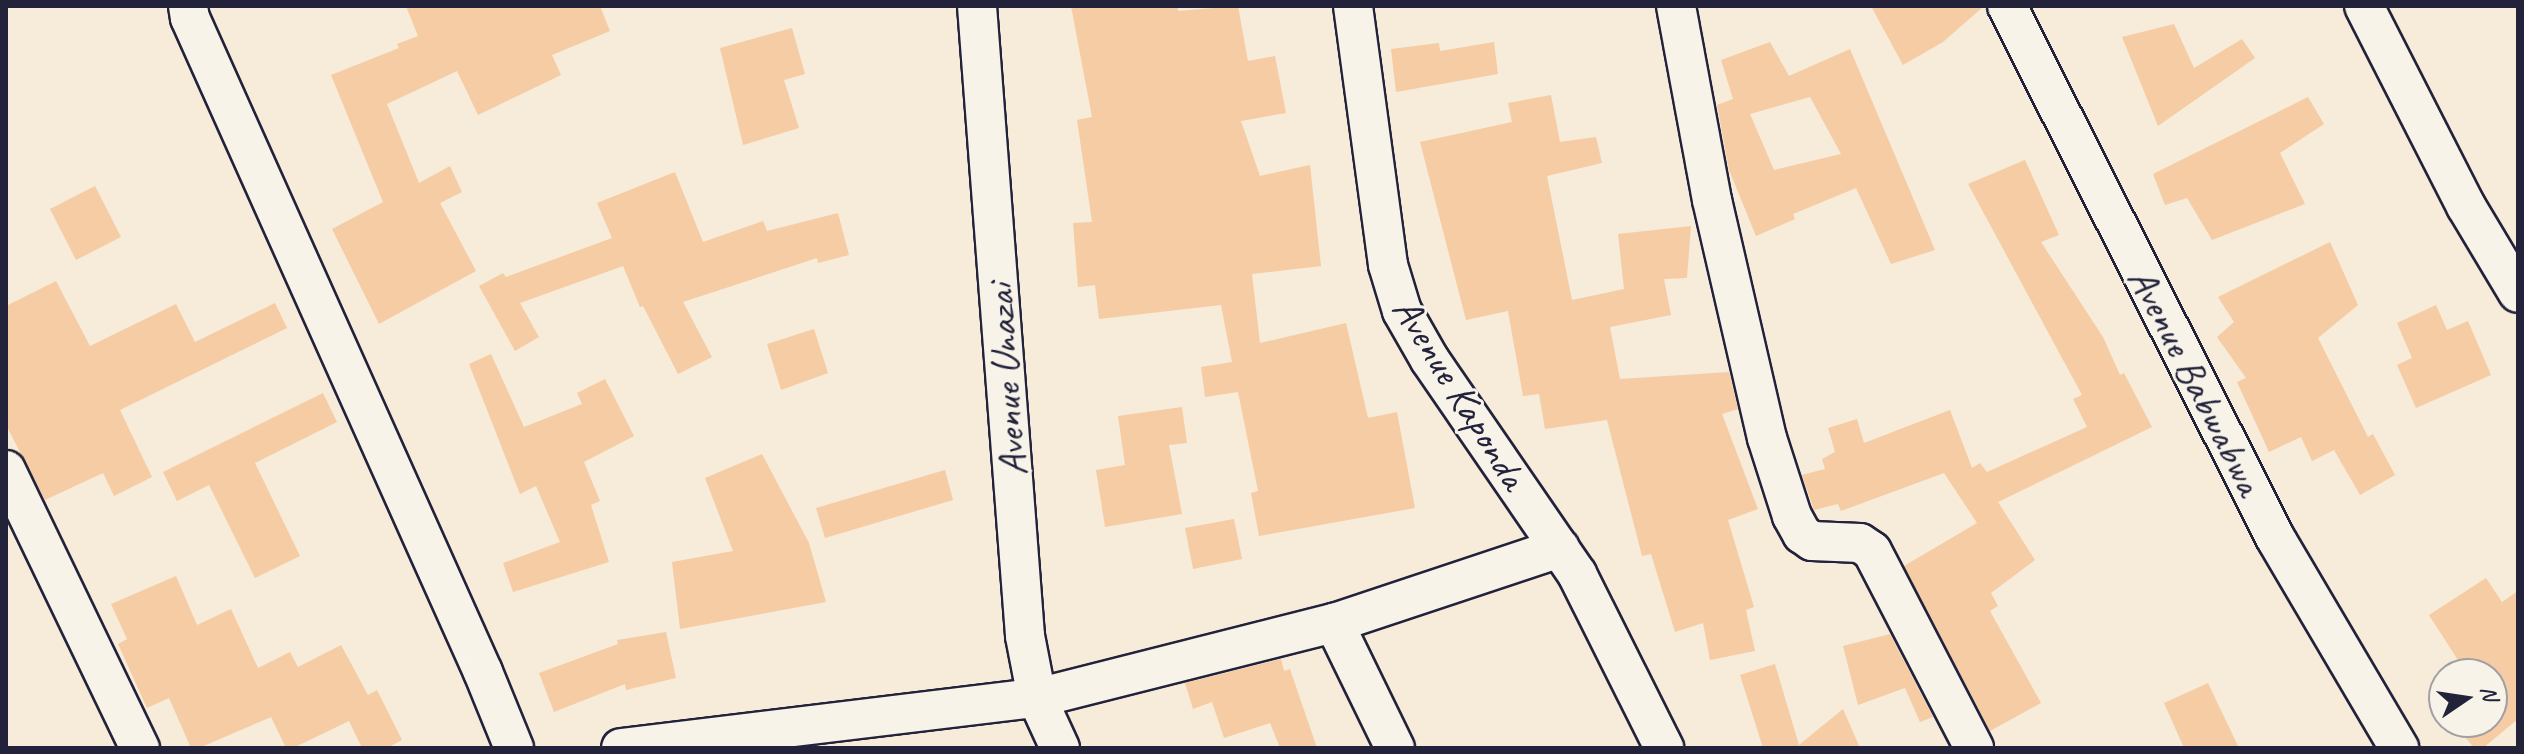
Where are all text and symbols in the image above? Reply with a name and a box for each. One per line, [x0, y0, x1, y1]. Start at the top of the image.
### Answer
street label: Avenue Babwabwa [2118, 259, 2274, 503]
street label: Avenue Unazai [975, 282, 1037, 478]
street label: Avenue Kaponda [1382, 288, 1538, 498]
north arrow [2428, 658, 2508, 738]
text: N [2474, 683, 2505, 703]

